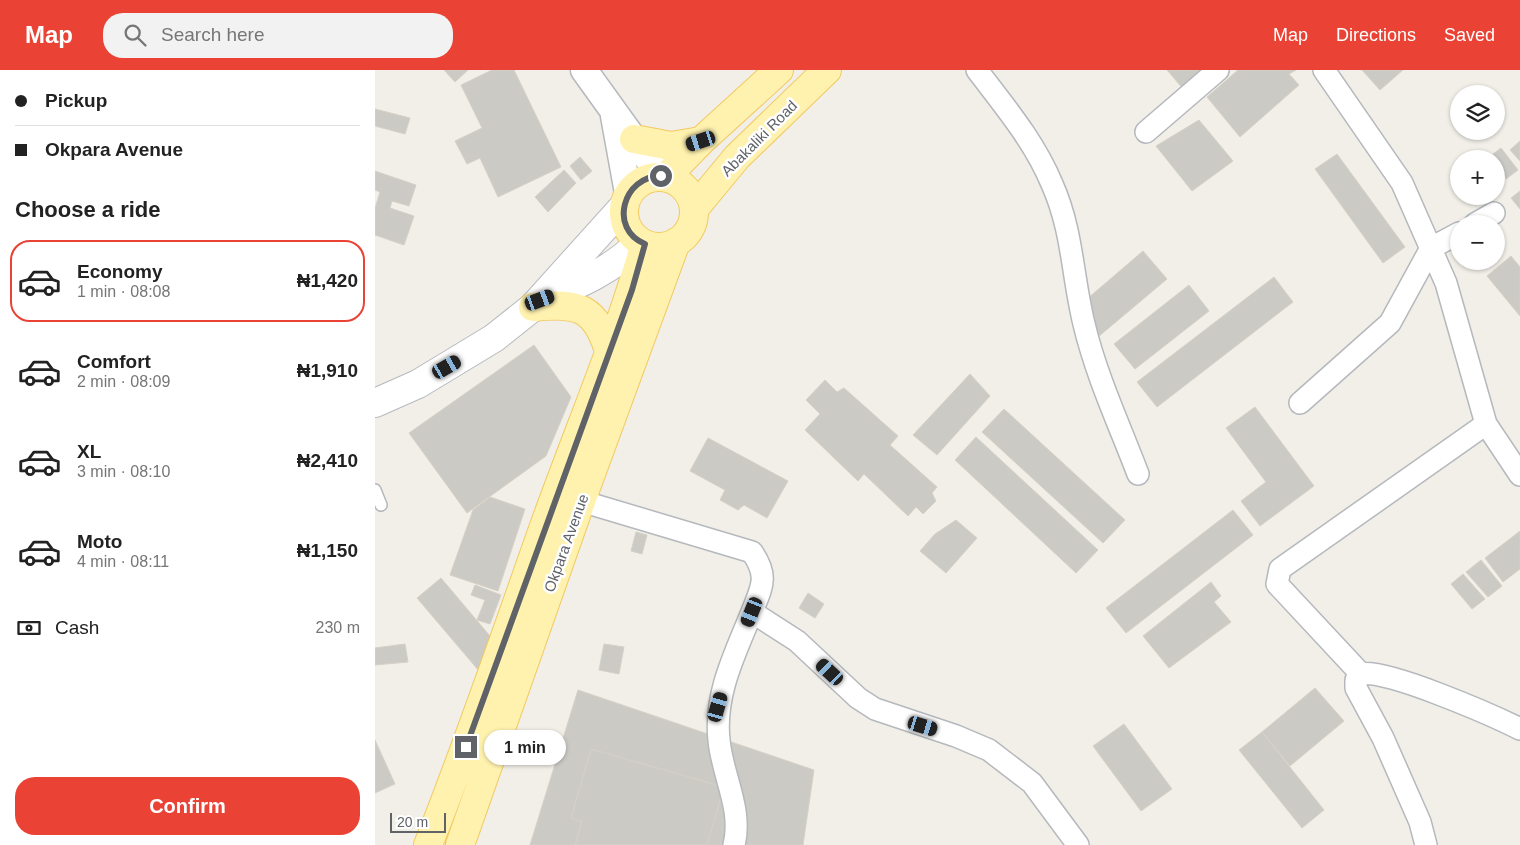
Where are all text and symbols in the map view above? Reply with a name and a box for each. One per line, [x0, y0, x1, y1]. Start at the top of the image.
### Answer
search box [103, 13, 453, 58]
text: Map [25, 21, 73, 48]
icon: search [121, 21, 149, 49]
text: Search here [161, 24, 265, 45]
text: Map [1273, 25, 1308, 45]
text: Directions [1336, 25, 1416, 45]
text: Saved [1444, 25, 1495, 45]
map controls [1450, 85, 1505, 270]
button: layers [1450, 85, 1505, 140]
text: Pickup [45, 90, 107, 111]
street label: Abakaliki Road [718, 97, 800, 179]
car [684, 129, 717, 153]
text: Okpara Avenue [45, 139, 183, 160]
button: + [1450, 150, 1505, 205]
route start [650, 165, 672, 187]
text: Choose a ride [15, 197, 160, 222]
button: − [1450, 215, 1505, 270]
icon: car [17, 259, 62, 304]
text: Economy [77, 261, 163, 282]
text: ₦1,420 [297, 270, 358, 291]
text: 1 min · 08:08 [77, 283, 170, 300]
car [523, 288, 556, 312]
icon: car [17, 349, 62, 394]
text: Comfort [77, 351, 151, 372]
car [430, 353, 463, 381]
text: ₦1,910 [297, 360, 358, 381]
text: 2 min · 08:09 [77, 373, 170, 390]
icon: car [17, 439, 62, 484]
text: XL [77, 441, 101, 462]
text: ₦2,410 [297, 450, 358, 471]
text: 3 min · 08:10 [77, 463, 170, 480]
street label: Okpara Avenue [540, 492, 592, 594]
icon: car [17, 529, 62, 574]
text: Moto [77, 531, 122, 552]
text: ₦1,150 [297, 540, 358, 561]
text: 4 min · 08:11 [77, 553, 169, 570]
car [739, 595, 764, 629]
icon: cash [15, 614, 43, 642]
text: Cash [55, 617, 99, 638]
text: 230 m [316, 619, 360, 636]
car [813, 656, 846, 688]
car [706, 691, 729, 723]
car [906, 714, 939, 738]
callout: 1 min [483, 730, 566, 764]
route end [455, 736, 477, 758]
text: 1 min [504, 739, 546, 756]
button: Confirm [15, 777, 360, 835]
scale bar [390, 810, 446, 833]
text: 20 m [397, 814, 428, 830]

